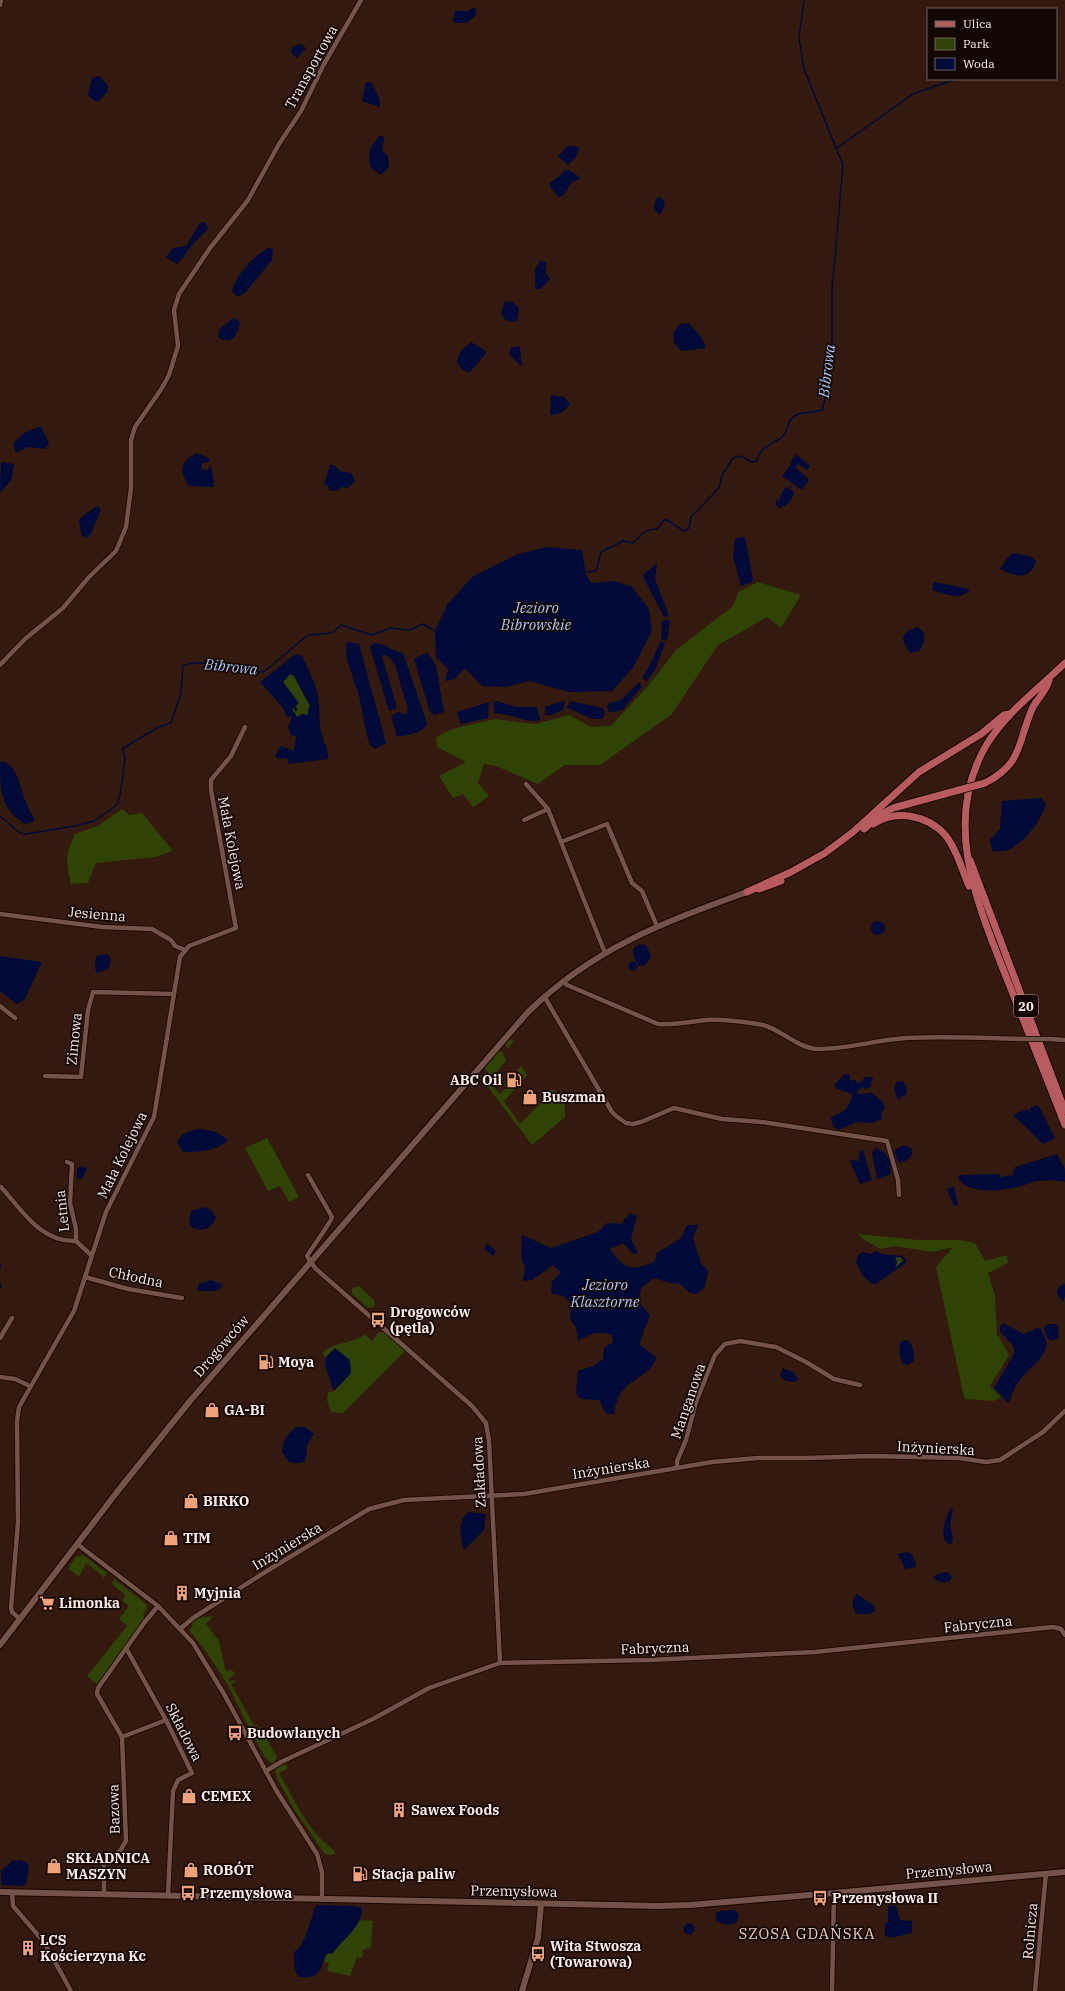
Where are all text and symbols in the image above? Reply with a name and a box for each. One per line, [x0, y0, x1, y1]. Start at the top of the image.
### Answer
legend [927, 8, 1057, 80]
text: Ulica [963, 16, 992, 31]
street label: Transportowa [281, 22, 342, 112]
text: Park [963, 36, 989, 51]
text: Woda [963, 56, 995, 71]
water label: Bibrowa [814, 342, 839, 400]
water label: Jezioro Bibrowskie [500, 598, 571, 634]
water label: Bibrowa [202, 654, 260, 679]
street label: Mała Kolejowa [214, 795, 250, 892]
street label: Jesienna [67, 903, 127, 926]
road number: 20 [1014, 995, 1038, 1017]
street label: Zimowa [62, 1011, 86, 1066]
place label: ABC Oil [450, 1071, 502, 1089]
fuel station icon: ABC Oil [505, 1071, 523, 1089]
shop icon: Buszman [521, 1088, 539, 1106]
place label: Buszman [542, 1088, 606, 1106]
street label: Mała Kolejowa [93, 1108, 151, 1201]
street label: Letnia [51, 1189, 73, 1233]
street label: Chłodna [107, 1262, 165, 1292]
water label: Jezioro Klasztorne [569, 1275, 640, 1311]
place label: Drogowców (pętla) [390, 1303, 471, 1337]
street label: Drogowców [189, 1311, 253, 1381]
bus stop icon: Drogowców (pętla) [369, 1311, 387, 1329]
fuel station icon: Moya [257, 1353, 275, 1371]
place label: Moya [278, 1353, 314, 1371]
street label: Manganowa [667, 1360, 710, 1441]
shop icon: GA-BI [203, 1401, 221, 1419]
place label: GA-BI [224, 1401, 265, 1419]
street label: Zakładowa [468, 1436, 490, 1508]
street label: Inżynierska [897, 1437, 976, 1459]
street label: Inżynierska [571, 1453, 651, 1483]
shop icon: BIRKO [182, 1492, 200, 1510]
place label: BIRKO [203, 1492, 249, 1510]
street label: Inżynierska [249, 1518, 325, 1574]
shop icon: TIM [162, 1529, 180, 1547]
place label: TIM [183, 1529, 211, 1547]
building icon: Myjnia [173, 1584, 191, 1602]
place label: Myjnia [194, 1584, 241, 1602]
supermarket icon: Limonka [38, 1594, 56, 1612]
place label: Limonka [59, 1594, 120, 1612]
street label: Fabryczna [943, 1611, 1014, 1637]
street label: Fabryczna [620, 1638, 690, 1658]
street label: Składowa [162, 1700, 206, 1765]
bus stop icon: Budowlanych [226, 1724, 244, 1742]
place label: Budowlanych [247, 1724, 341, 1742]
street label: Bazowa [104, 1783, 124, 1834]
shop icon: СEMEX [180, 1787, 198, 1805]
place label: СEMEX [201, 1787, 251, 1805]
building icon: Sawex Foods [390, 1801, 408, 1819]
place label: Sawex Foods [411, 1801, 499, 1819]
place label: SKŁADNICA MASZYN [66, 1849, 150, 1883]
shop icon: SKŁADNICA MASZYN [45, 1857, 63, 1875]
street label: Przemysłowa [905, 1857, 994, 1883]
shop icon: ROBÓT [182, 1861, 200, 1879]
place label: ROBÓT [203, 1861, 254, 1879]
fuel station icon: Stacja paliw [351, 1865, 369, 1883]
place label: Stacja paliw [372, 1865, 456, 1883]
street label: Przemysłowa [470, 1881, 558, 1901]
bus stop icon: Przemysłowa [179, 1884, 197, 1902]
place label: Przemysłowa [200, 1884, 292, 1902]
bus stop icon: Przemysłowa II [811, 1889, 829, 1907]
place label: Przemysłowa II [832, 1889, 938, 1907]
street label: Rolnicza [1019, 1902, 1041, 1960]
district label: SZOSA GDAŃSKA [738, 1924, 876, 1943]
place label: LCS Kościerzyna Kc [40, 1931, 147, 1965]
place label: Wita Stwosza (Towarowa) [550, 1937, 641, 1971]
building icon: LCS Kościerzyna Kc [19, 1939, 37, 1957]
bus stop icon: Wita Stwosza (Towarowa) [529, 1945, 547, 1963]

